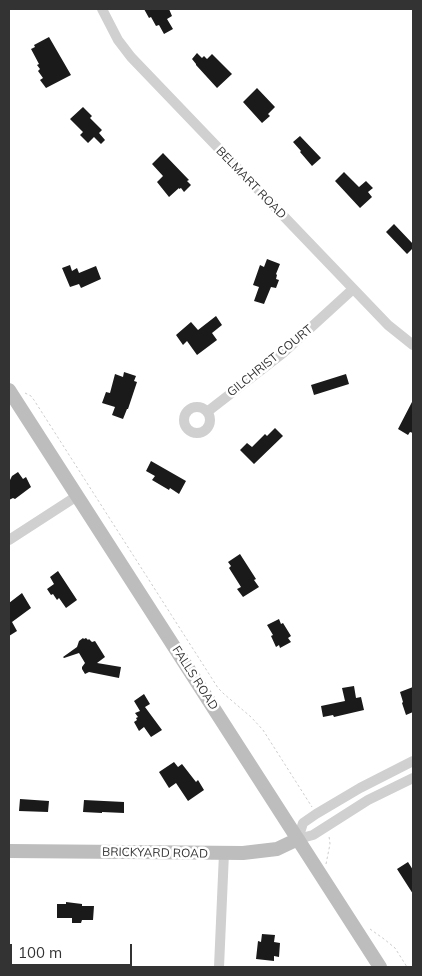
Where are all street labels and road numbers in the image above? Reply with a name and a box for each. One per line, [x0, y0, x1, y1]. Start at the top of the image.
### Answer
street label: BELMART ROAD [213, 144, 289, 222]
street label: GILCHRIST COURT [224, 322, 316, 400]
street label: FALLS ROAD [169, 643, 221, 713]
street label: BRICKYARD ROAD [102, 845, 208, 861]

